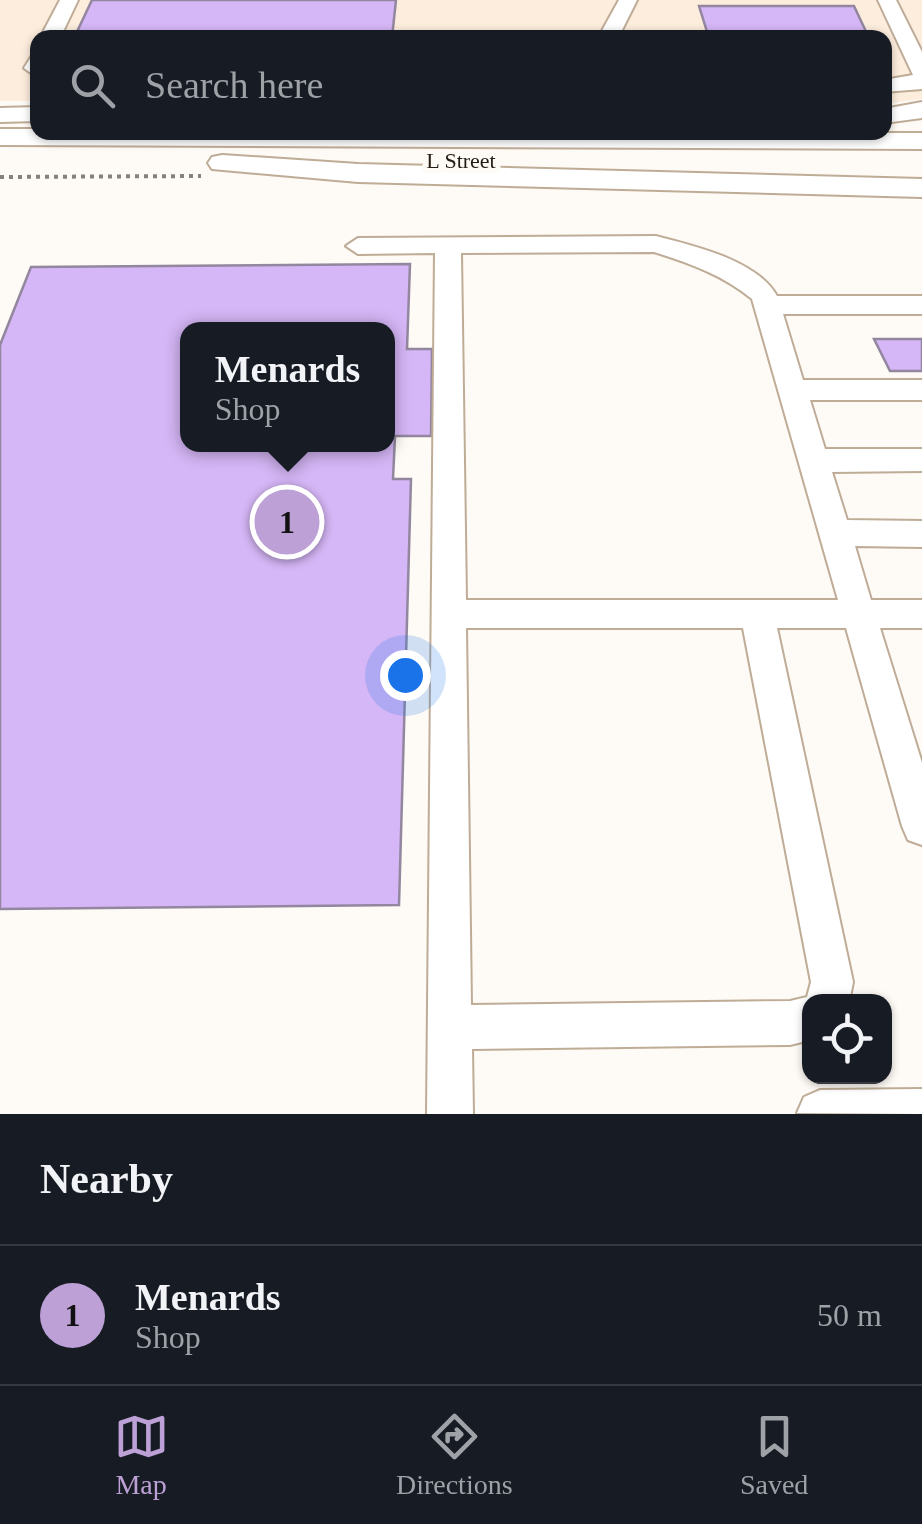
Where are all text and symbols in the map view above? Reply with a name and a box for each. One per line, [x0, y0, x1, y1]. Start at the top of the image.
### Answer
search box [30, 30, 892, 140]
icon: search [65, 58, 120, 113]
text: Search here [145, 64, 323, 106]
street label: L Street [426, 148, 496, 173]
popup [180, 322, 395, 452]
text: Menards [215, 348, 360, 390]
text: Shop [215, 391, 280, 427]
pin: 1 [254, 484, 320, 560]
your location [380, 650, 431, 701]
map controls [802, 994, 892, 1084]
button: locate [802, 994, 892, 1084]
text: Nearby [40, 1156, 173, 1202]
text: Menards [135, 1276, 281, 1318]
text: 1 [65, 1297, 81, 1333]
text: 50 m [817, 1297, 882, 1333]
text: Shop [135, 1319, 201, 1355]
tab: Map [114, 1409, 169, 1501]
tab: Directions [396, 1409, 513, 1501]
tab: Saved [740, 1409, 808, 1501]

